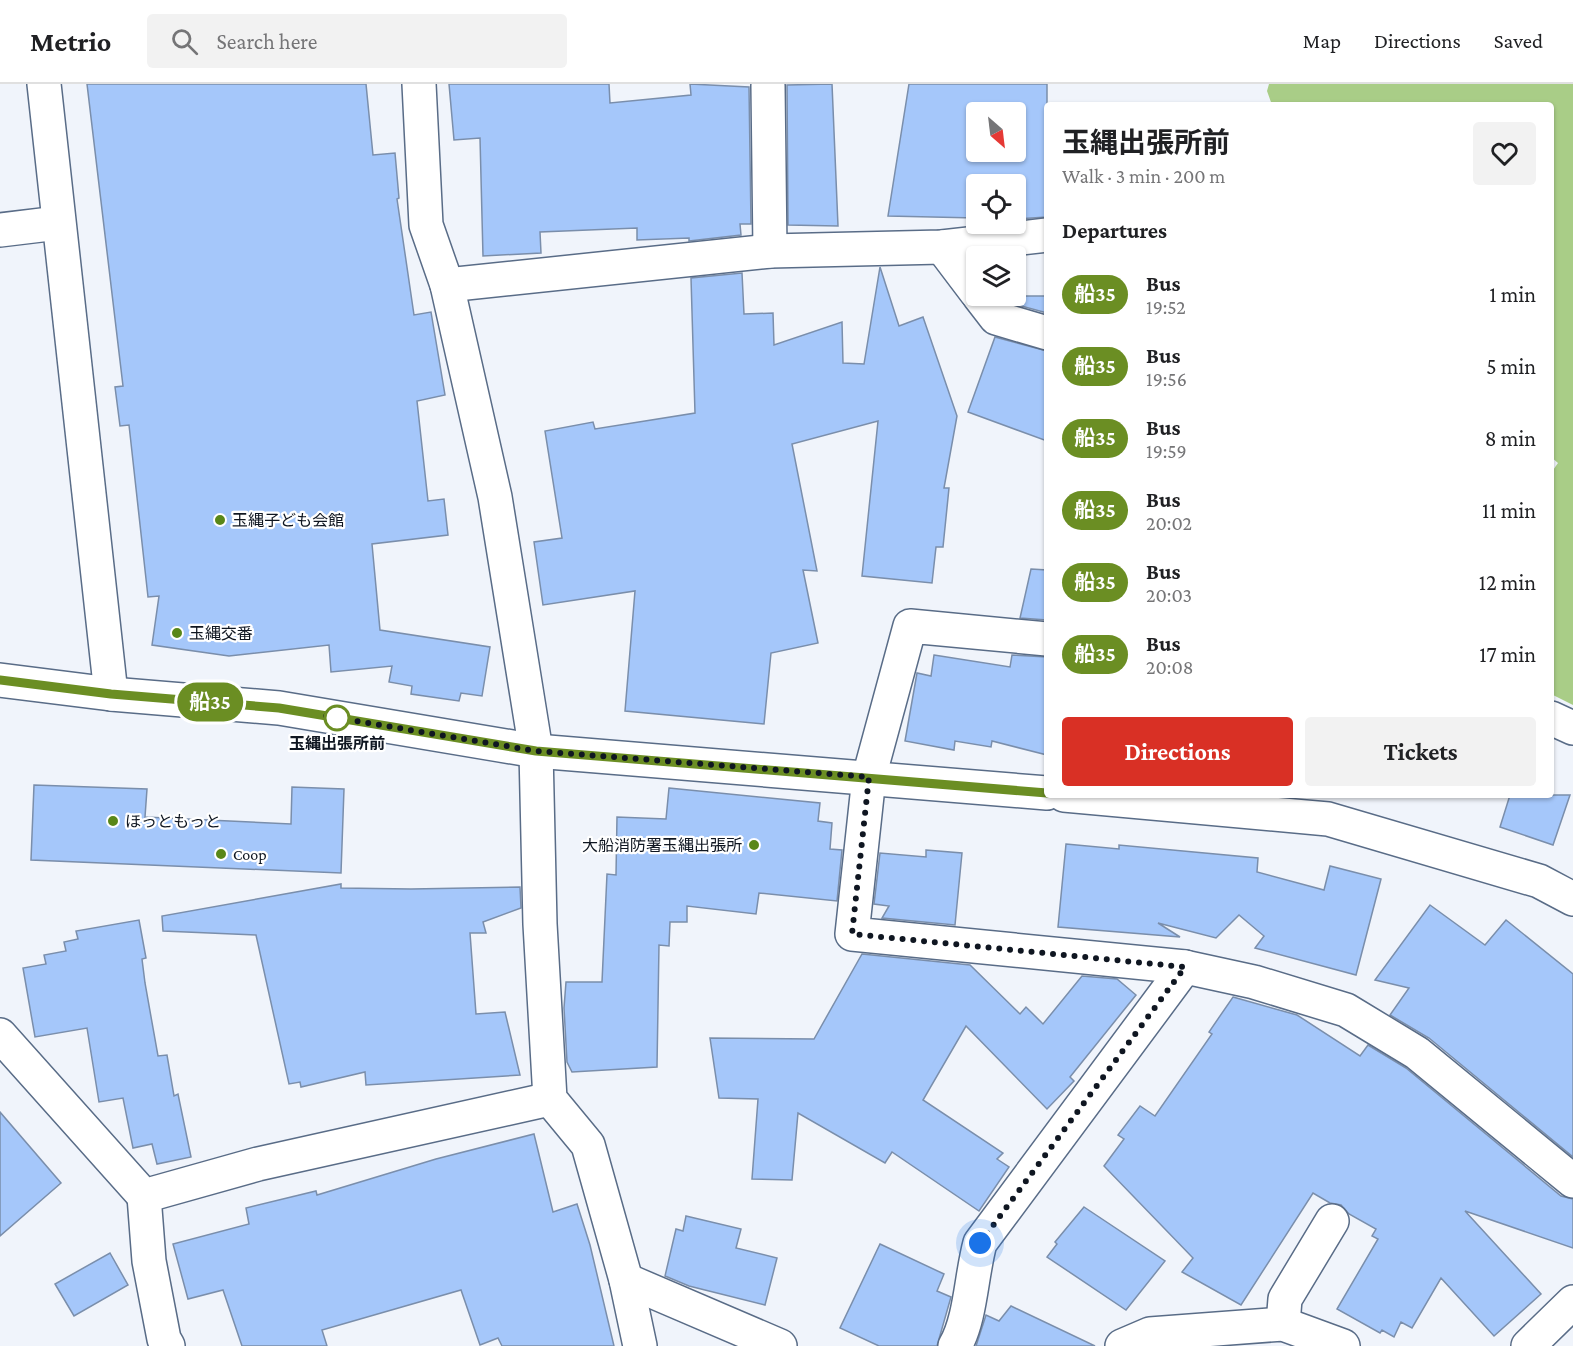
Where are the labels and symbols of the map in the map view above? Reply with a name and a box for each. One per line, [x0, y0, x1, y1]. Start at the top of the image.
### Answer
north arrow [966, 102, 1026, 162]
place label: 玉縄子ども会館 [232, 512, 344, 529]
marker: 玉縄子ども会館 [213, 513, 227, 527]
place label: 玉縄交番 [189, 625, 253, 642]
marker: 玉縄交番 [170, 626, 184, 640]
line badge: 船35 [176, 682, 244, 722]
marker: 玉縄出張所前 [324, 705, 350, 731]
place label: 玉縄出張所前 [289, 735, 385, 752]
place label: ほっともっと [125, 813, 221, 830]
marker: ほっともっと [106, 814, 120, 828]
place label: 大船消防署玉縄出張所 [582, 837, 742, 854]
marker: 大船消防署玉縄出張所 [747, 838, 761, 852]
place label: Coop [233, 846, 267, 864]
marker: Coop [214, 847, 228, 861]
your location [965, 1228, 995, 1258]

